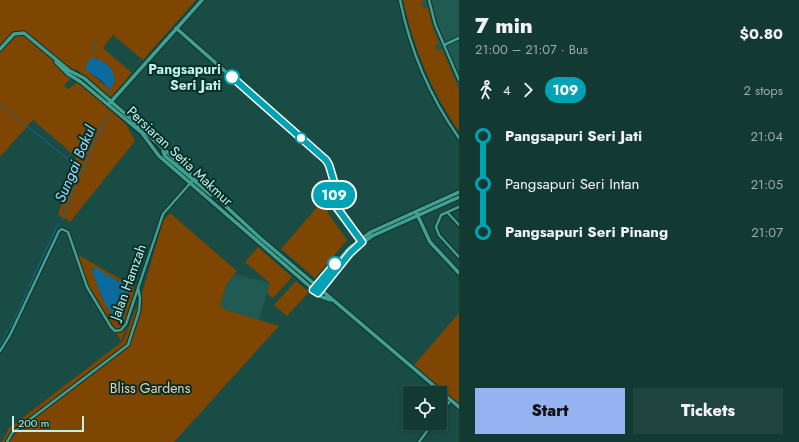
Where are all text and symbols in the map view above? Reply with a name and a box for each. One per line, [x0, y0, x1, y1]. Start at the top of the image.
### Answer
text: 7 min [475, 9, 533, 41]
text: $0.80 [740, 23, 783, 45]
text: 21:00 – 21:07 · Bus [475, 40, 588, 59]
place label: Pangsapuri Seri Jati [148, 59, 221, 95]
marker: Pangsapuri Seri Jati [224, 69, 240, 85]
icon: walk [475, 79, 497, 101]
icon: forward [517, 79, 539, 101]
text: 109 [553, 80, 578, 100]
text: 4 [503, 81, 511, 100]
text: 2 stops [744, 81, 783, 100]
street label: Persiaran Setia Makmur [123, 101, 238, 211]
water label: Sungai Bakul [49, 121, 101, 206]
text: Pangsapuri Seri Jati [505, 125, 642, 147]
text: 21:04 [750, 127, 783, 146]
unlabelled marker [295, 132, 307, 144]
text: Pangsapuri Seri Intan [505, 173, 639, 195]
text: 21:05 [751, 175, 783, 194]
line badge: 109 [311, 182, 357, 208]
text: 109 [321, 185, 347, 205]
text: Pangsapuri Seri Pinang [505, 221, 668, 243]
text: 21:07 [751, 223, 783, 242]
street label: Jalan Hamzah [104, 241, 151, 325]
unlabelled marker [327, 256, 343, 272]
park label: Bliss Gardens [110, 378, 191, 398]
map controls [403, 386, 447, 430]
button: locate [403, 386, 447, 430]
button: Start [475, 388, 625, 434]
button: Tickets [633, 388, 783, 434]
scale bar [12, 414, 84, 433]
text: 200 m [18, 415, 49, 431]

